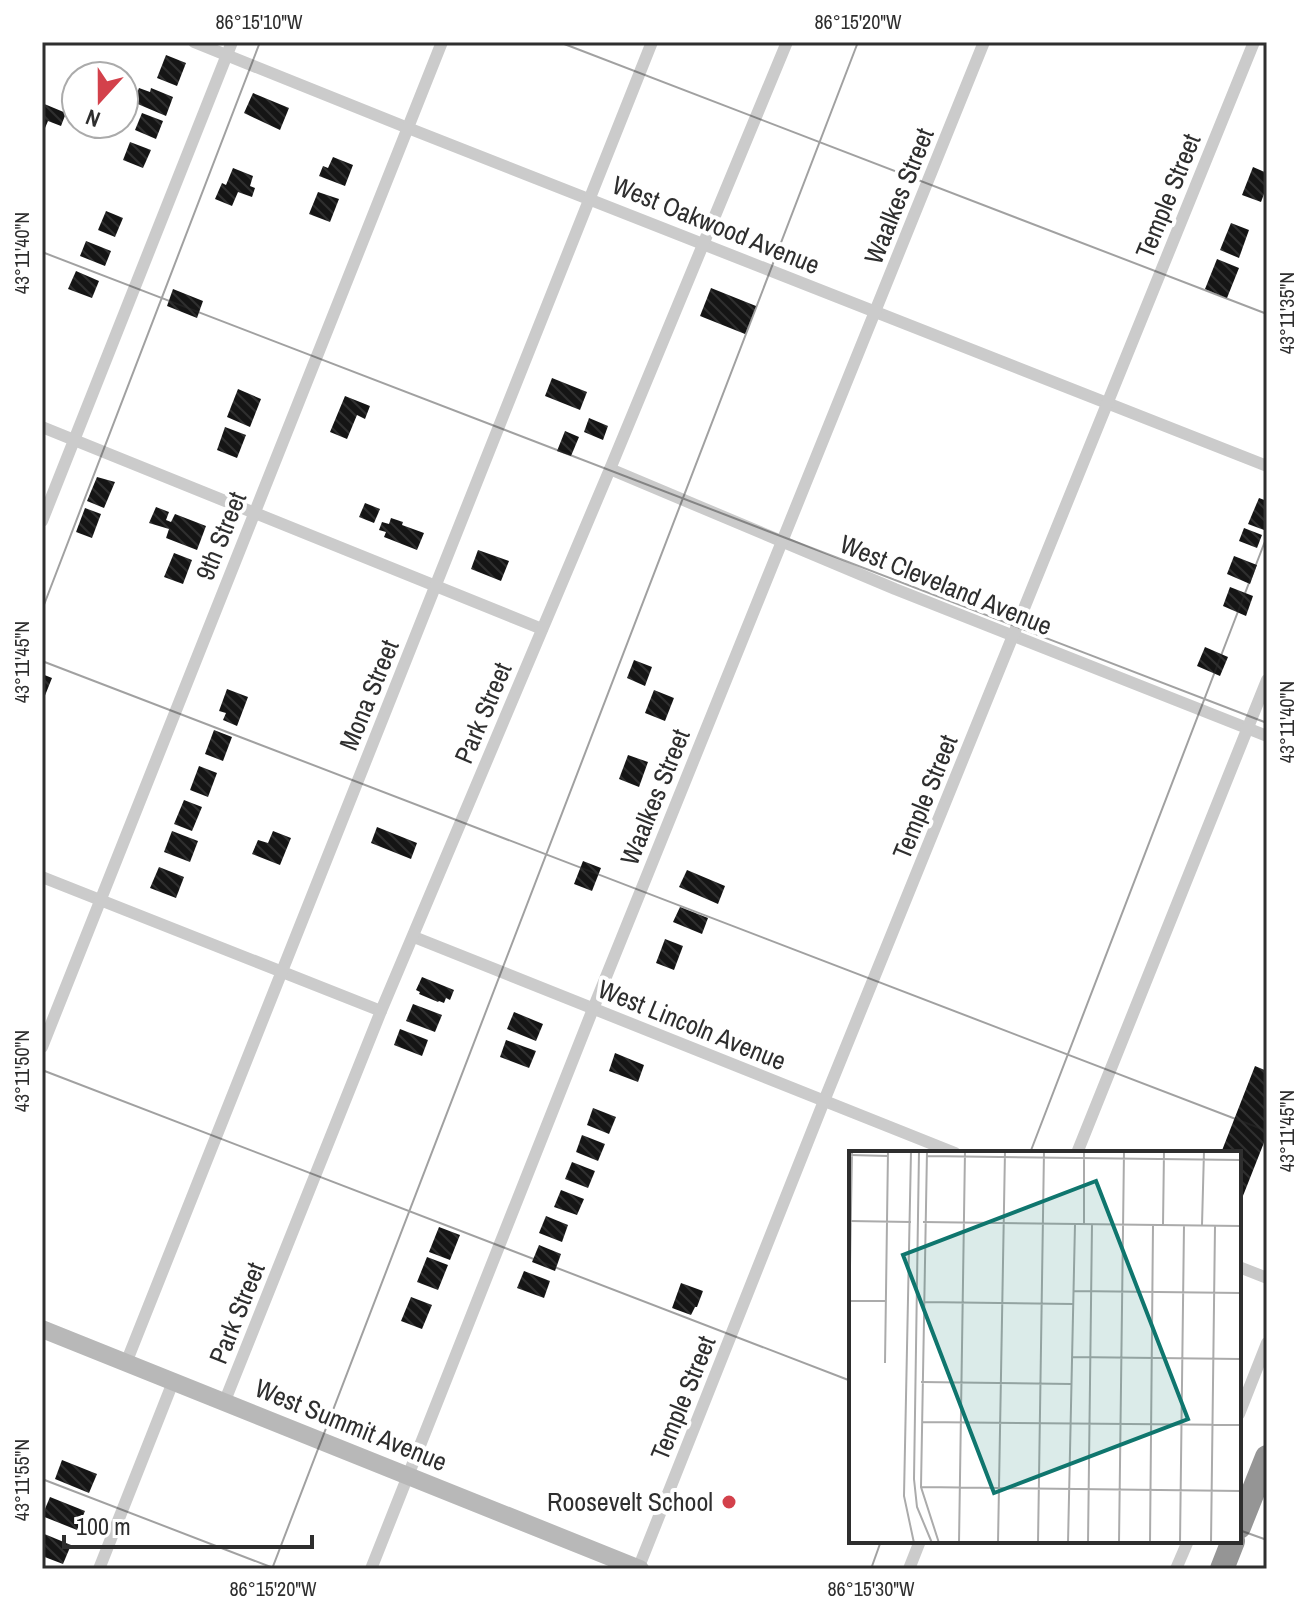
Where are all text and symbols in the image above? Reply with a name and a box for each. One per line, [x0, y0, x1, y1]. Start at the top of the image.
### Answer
text: 86°15'10"W [215, 8, 303, 35]
text: 86°15'20"W [814, 8, 902, 35]
north arrow [60, 60, 140, 140]
text: N [81, 102, 104, 135]
street label: Waalkes Street [855, 123, 942, 269]
street label: Temple Street [1127, 128, 1208, 263]
street label: West Oakwood Avenue [607, 167, 825, 282]
text: 43°11'40"N [8, 212, 35, 294]
text: 43°11'35"N [1273, 272, 1300, 354]
street label: 9th Street [187, 486, 254, 585]
street label: West Cleveland Avenue [835, 526, 1057, 643]
text: 43°11'45"N [8, 621, 35, 703]
street label: Mona Street [331, 634, 407, 755]
street label: Park Street [446, 657, 520, 769]
text: 43°11'40"N [1273, 681, 1300, 763]
street label: Waalkes Street [611, 724, 698, 870]
street label: Temple Street [884, 729, 965, 864]
street label: West Lincoln Avenue [593, 971, 791, 1078]
text: 43°11'50"N [8, 1030, 35, 1112]
text: 43°11'45"N [1273, 1090, 1300, 1172]
inset map [849, 1151, 1241, 1543]
street label: Park Street [200, 1257, 273, 1369]
street label: Temple Street [642, 1330, 723, 1465]
street label: West Summit Avenue [250, 1370, 452, 1479]
text: 43°11'55"N [8, 1439, 35, 1521]
place label: Roosevelt School [547, 1484, 713, 1519]
marker: Roosevelt School [720, 1493, 738, 1511]
scale bar [64, 1499, 312, 1549]
text: 100 m [76, 1510, 131, 1542]
text: 86°15'20"W [229, 1575, 317, 1602]
text: 86°15'30"W [827, 1575, 915, 1602]

